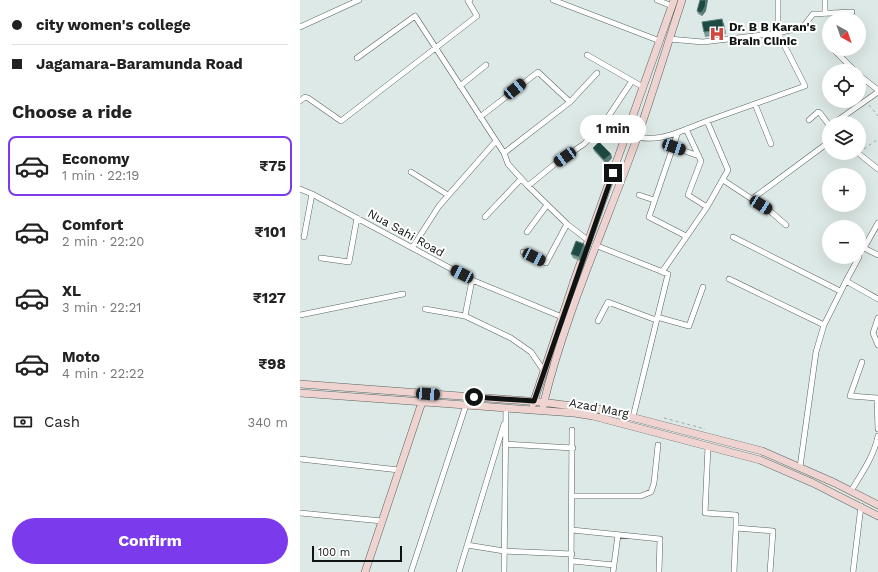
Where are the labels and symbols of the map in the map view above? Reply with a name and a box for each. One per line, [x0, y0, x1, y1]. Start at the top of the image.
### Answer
north arrow [822, 12, 866, 56]
place label: Dr. B B Karan's Brain Clinic [729, 20, 817, 48]
hospital icon: Dr. B B Karan's Brain Clinic [708, 25, 726, 43]
car [502, 77, 528, 101]
callout: 1 min [580, 115, 646, 143]
car [661, 137, 687, 157]
car [552, 145, 578, 169]
route end [604, 164, 622, 182]
car [748, 194, 774, 216]
street label: Nua Sahi Road [365, 206, 447, 260]
car [521, 246, 547, 268]
car [449, 263, 475, 285]
car [416, 387, 440, 401]
route start [465, 388, 483, 406]
street label: Azad Marg [568, 395, 631, 421]
scale bar [312, 544, 402, 563]

